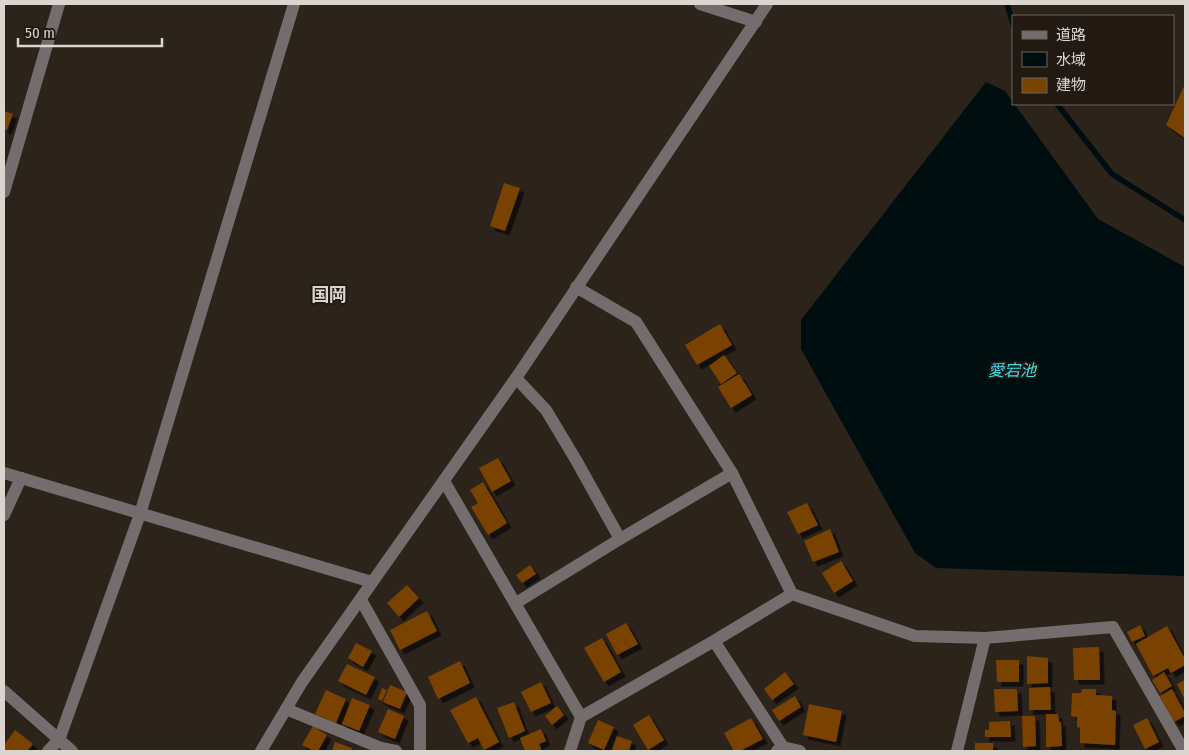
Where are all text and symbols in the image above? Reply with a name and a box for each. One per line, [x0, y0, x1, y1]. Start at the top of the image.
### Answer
scale bar [18, 15, 161, 47]
legend [1012, 15, 1174, 105]
text: 50 m [25, 24, 55, 42]
text: 道路 [1056, 26, 1086, 44]
text: 水域 [1056, 51, 1086, 69]
text: 建物 [1056, 76, 1086, 94]
district label: 国岡 [311, 284, 347, 306]
water label: 愛宕池 [988, 361, 1038, 380]

